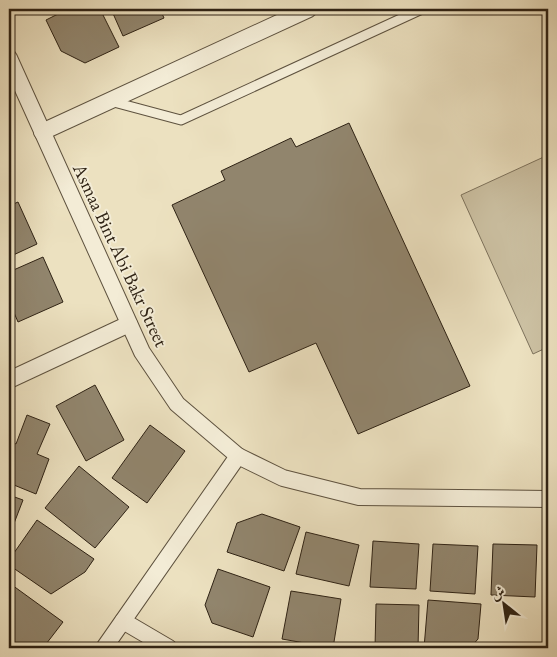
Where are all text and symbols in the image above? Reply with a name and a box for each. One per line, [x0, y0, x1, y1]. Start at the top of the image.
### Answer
street label: Asmaa Bint Abi Bakr Street [67, 159, 174, 351]
north arrow [480, 580, 530, 630]
text: ش [487, 581, 508, 604]

